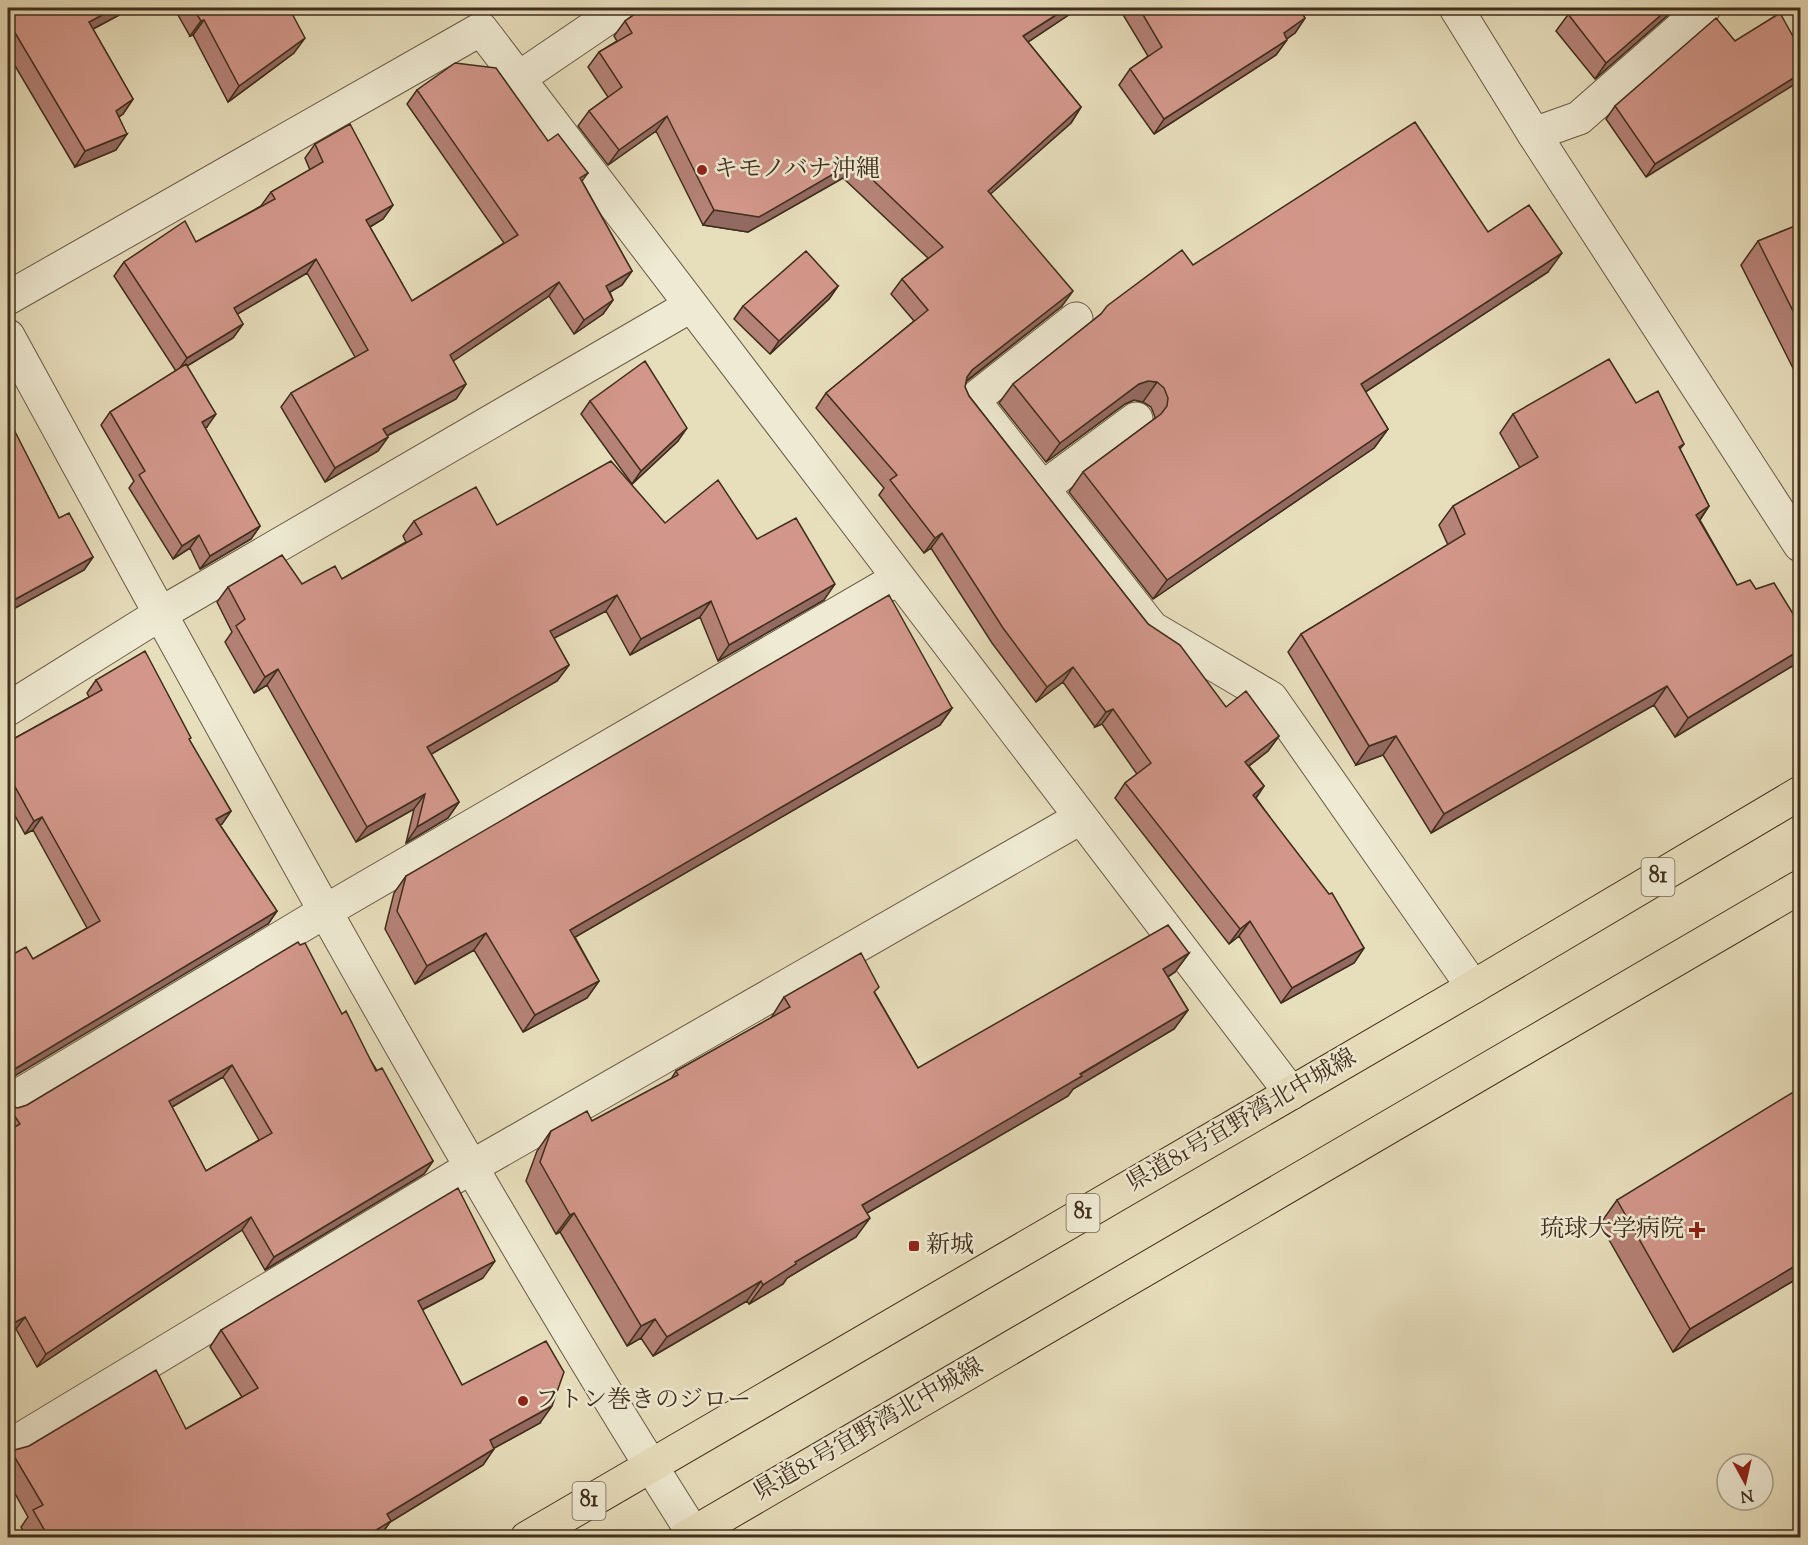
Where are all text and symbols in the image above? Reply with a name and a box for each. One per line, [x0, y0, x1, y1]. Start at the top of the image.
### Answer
place label: キモノバナ沖縄 [714, 153, 880, 187]
marker: キモノバナ沖縄 [695, 163, 709, 177]
road number: 81 [1642, 858, 1674, 896]
street label: 県道81号宜野湾北中城線 [1121, 1041, 1363, 1201]
road number: 81 [1066, 1194, 1100, 1232]
place label: 琉球大学病院 [1540, 1213, 1684, 1247]
marker: 琉球大学病院 [1688, 1221, 1706, 1239]
place label: 新城 [926, 1229, 974, 1263]
marker: 新城 [907, 1239, 921, 1253]
street label: 県道81号宜野湾北中城線 [748, 1350, 990, 1510]
place label: フトン巻きのジロー [535, 1384, 751, 1418]
marker: フトン巻きのジロー [516, 1394, 530, 1408]
north arrow [1715, 1452, 1775, 1512]
road number: 81 [572, 1482, 606, 1520]
text: N [1739, 1482, 1755, 1507]

